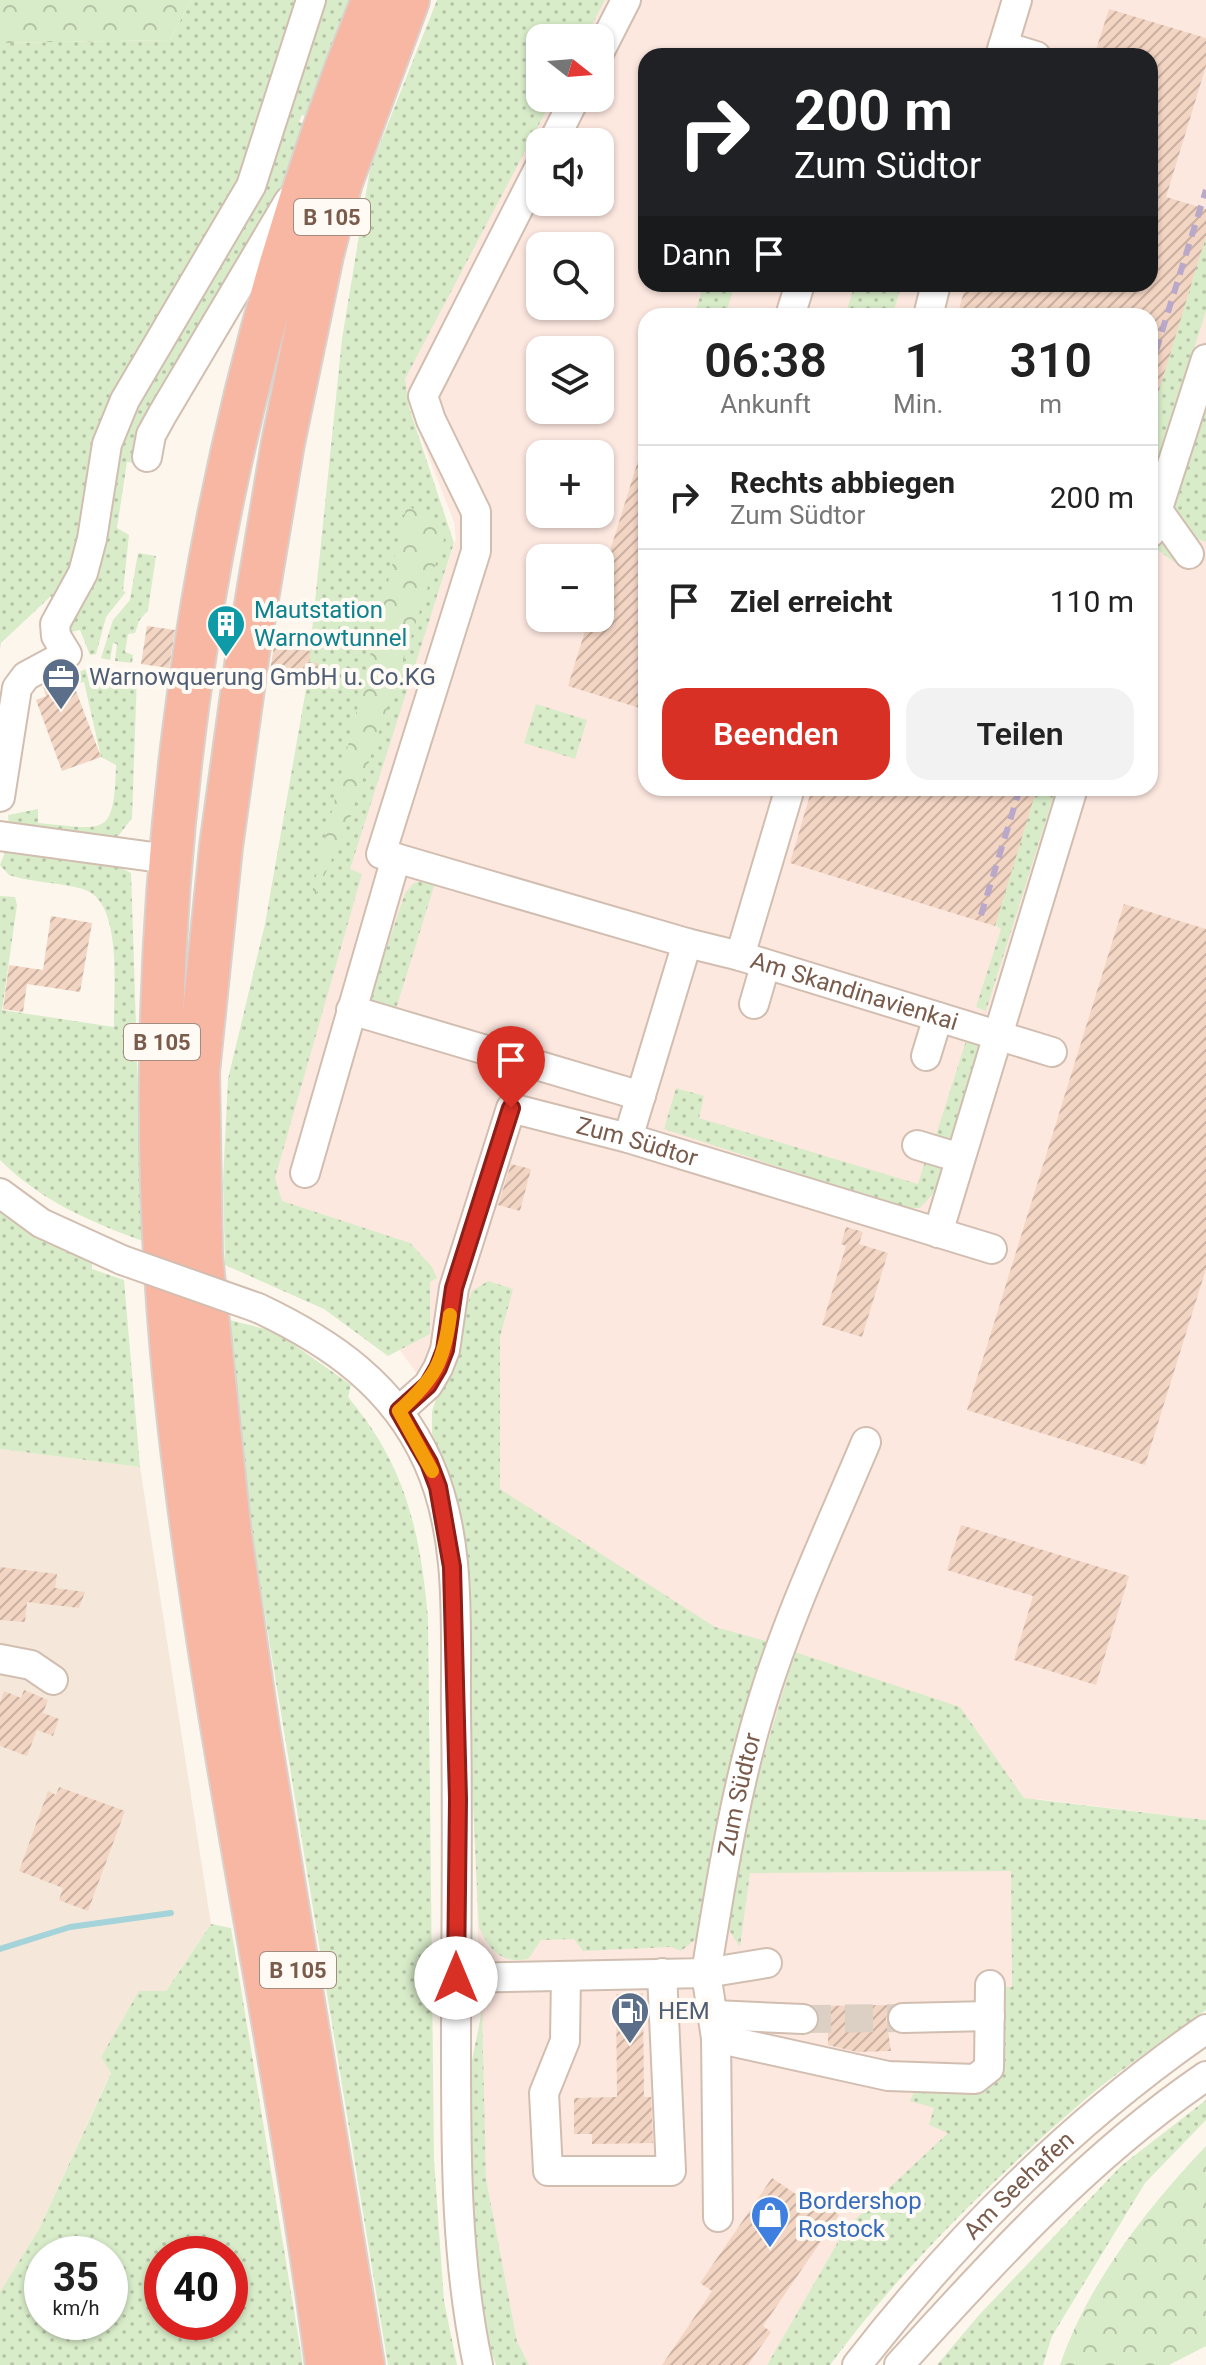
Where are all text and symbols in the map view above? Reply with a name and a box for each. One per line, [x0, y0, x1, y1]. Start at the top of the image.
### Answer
north arrow [526, 24, 614, 112]
map controls [526, 24, 614, 632]
text: 200 m [794, 78, 953, 144]
icon: right [662, 80, 766, 184]
button: sound [526, 128, 614, 216]
text: Zum Südtor [794, 145, 981, 187]
road number: B 105 [294, 199, 370, 235]
button: search [526, 232, 614, 320]
icon: arrive [747, 232, 791, 276]
text: Dann [662, 237, 731, 272]
text: 06:38 [704, 332, 827, 389]
text: 1 [905, 332, 932, 389]
text: 310 [1010, 332, 1092, 389]
button: layers [526, 336, 614, 424]
text: Ankunft [720, 389, 811, 419]
text: Min. [893, 389, 943, 419]
text: m [1039, 389, 1062, 419]
button: + [526, 440, 614, 528]
text: Rechts abbiegen [730, 465, 955, 500]
icon: right [662, 475, 706, 519]
text: 200 m [1050, 480, 1134, 515]
text: Zum Südtor [730, 500, 865, 530]
button: − [526, 544, 614, 632]
icon: arrive [662, 579, 706, 623]
text: Ziel erreicht [730, 584, 892, 619]
text: 110 m [1050, 584, 1134, 619]
place label: Mautstation Warnowtunnel [254, 596, 407, 652]
building icon: Mautstation Warnowtunnel [205, 603, 247, 658]
office icon: Warnowquerung GmbH u. Co.KG [40, 656, 82, 711]
place label: Warnowquerung GmbH u. Co.KG [89, 663, 436, 691]
button: Beenden [662, 688, 890, 780]
button: Teilen [906, 688, 1134, 780]
street label: Am Skandinavienkai [747, 946, 962, 1036]
road number: B 105 [124, 1024, 200, 1060]
pin [477, 1026, 545, 1108]
icon: arrive [489, 1038, 533, 1082]
street label: Zum Südtor [574, 1111, 701, 1172]
street label: Zum Südtor [712, 1730, 767, 1858]
position arrow [414, 1936, 498, 2020]
road number: B 105 [260, 1952, 336, 1988]
fuel station icon: HEM [609, 1990, 651, 2045]
place label: HEM [658, 1997, 710, 2025]
street label: Am Seehafen [958, 2126, 1080, 2245]
place label: Bordershop Rostock [798, 2187, 922, 2243]
shop icon: Bordershop Rostock [749, 2194, 791, 2249]
speed limit sign: 40 [144, 2236, 248, 2340]
text: 35 [53, 2254, 99, 2301]
text: km/h [53, 2296, 99, 2320]

